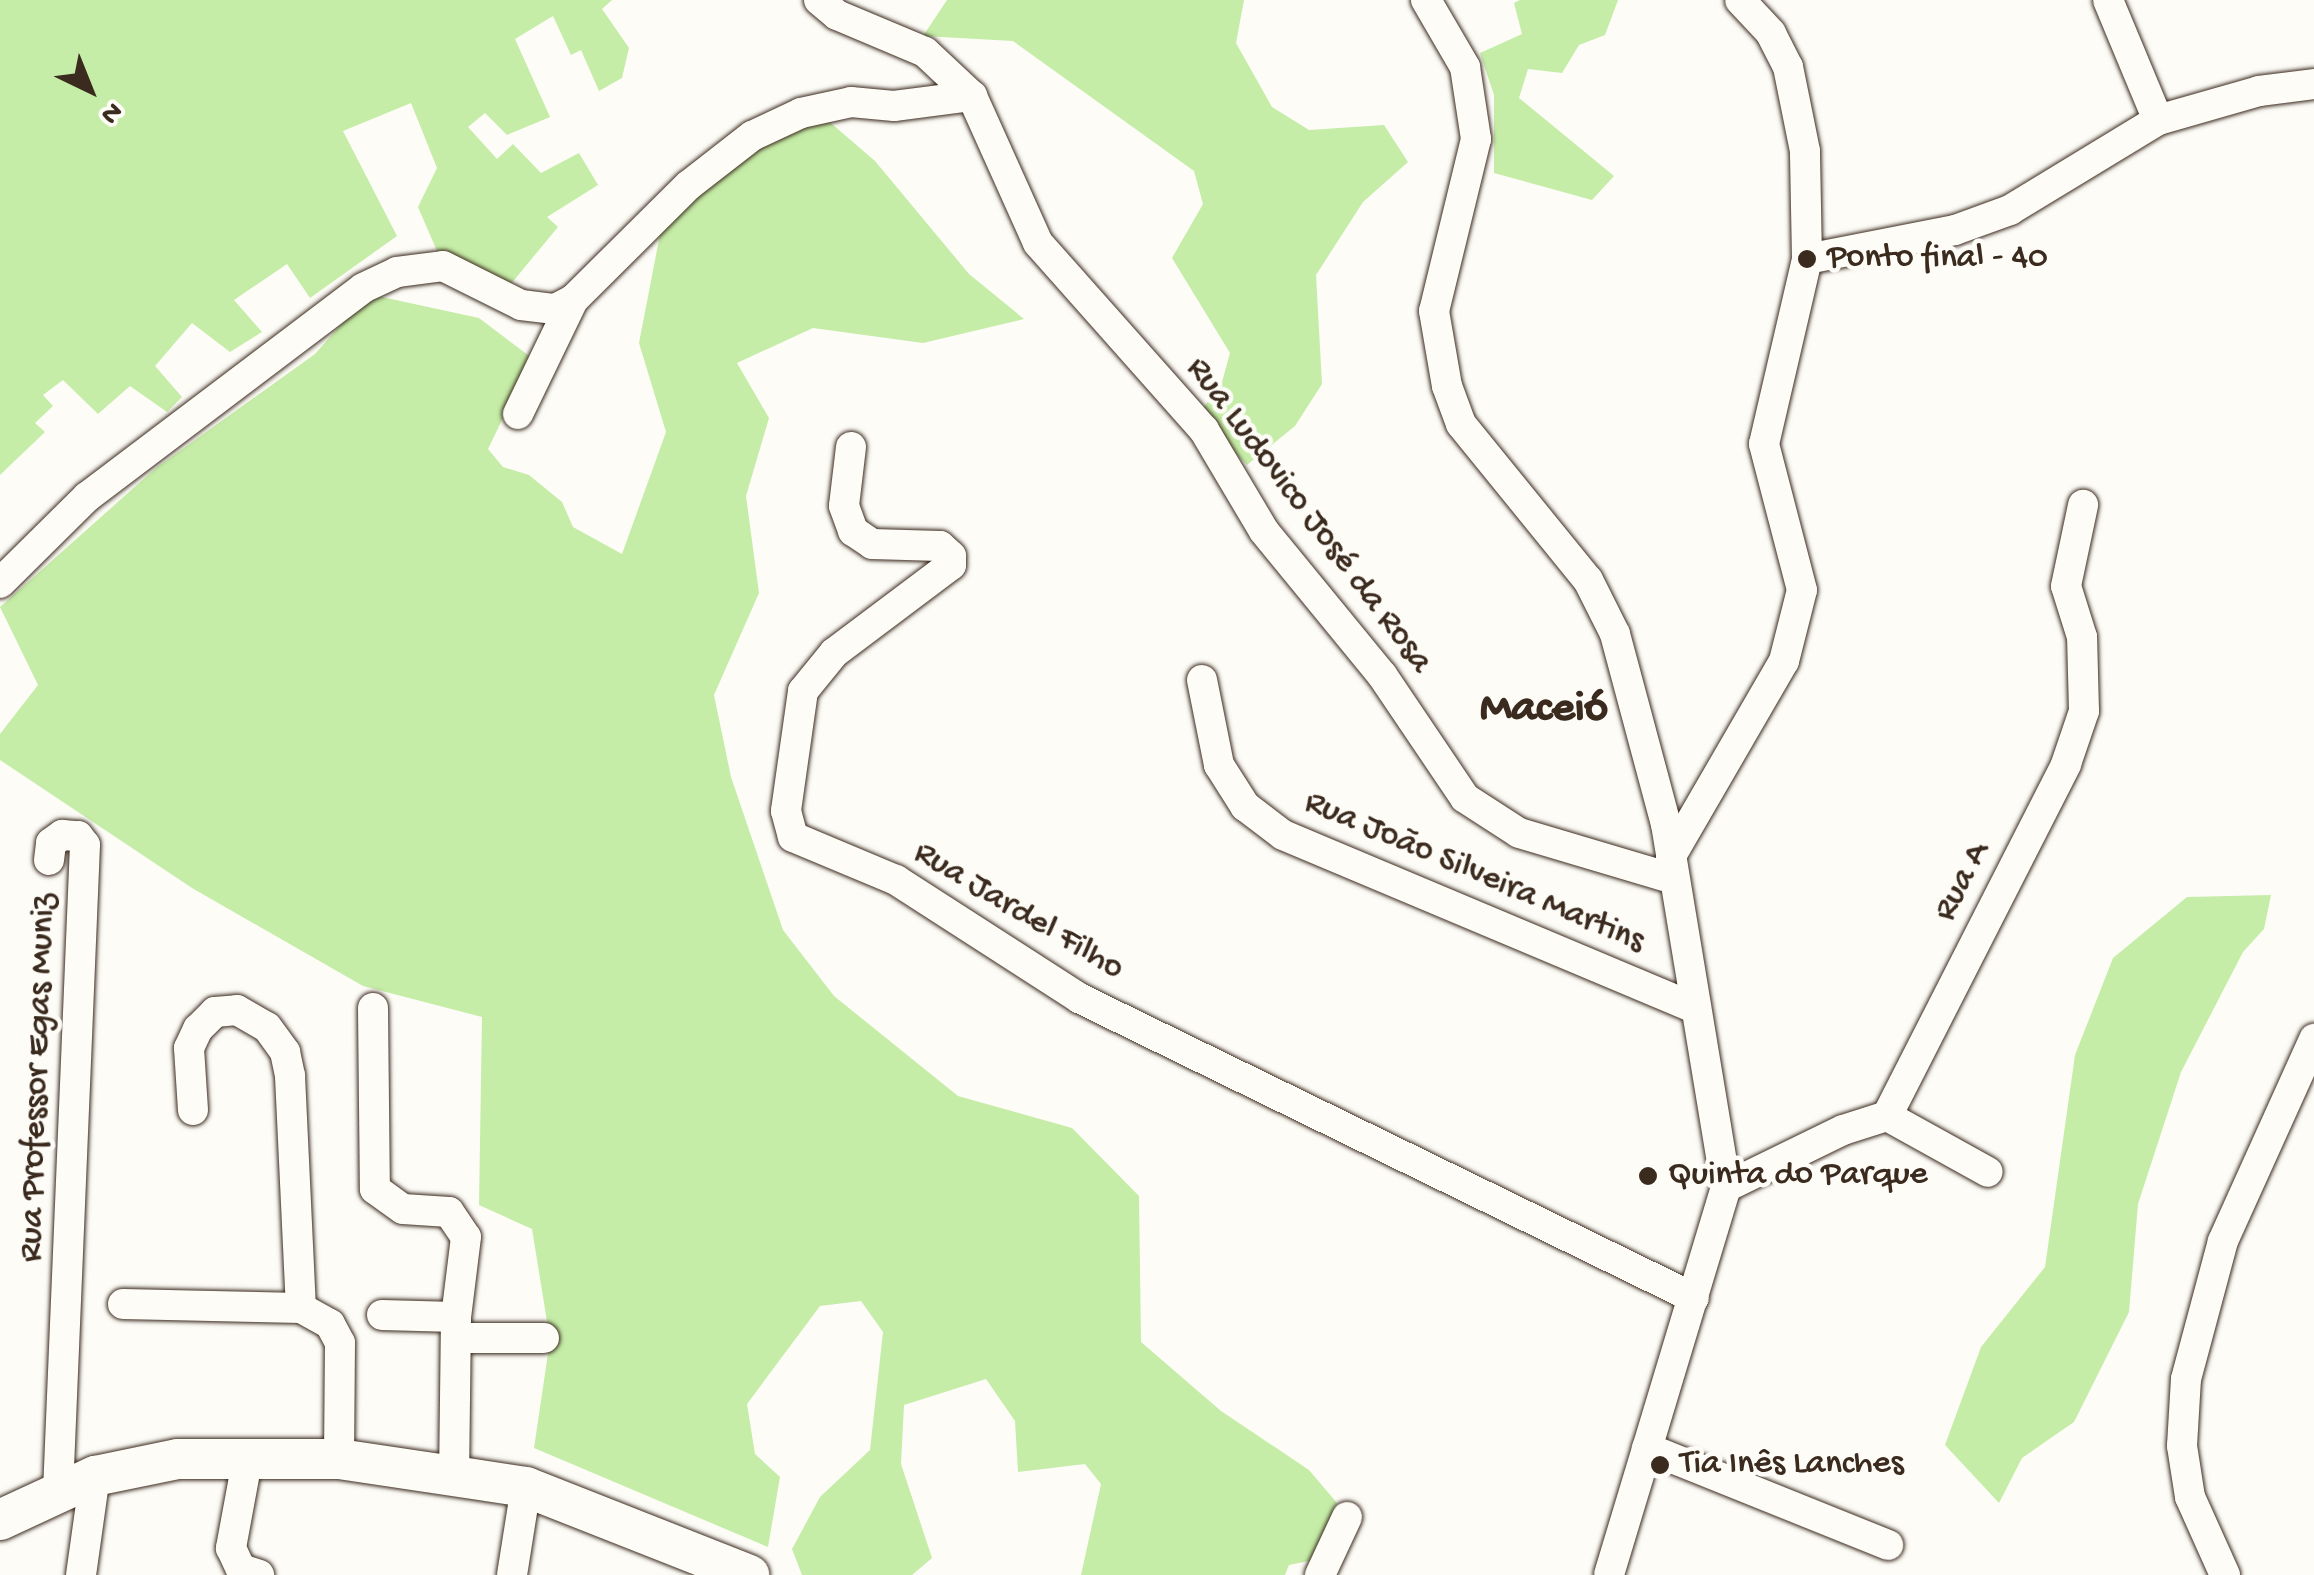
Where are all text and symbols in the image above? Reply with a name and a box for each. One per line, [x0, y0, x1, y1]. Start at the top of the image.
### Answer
north arrow [40, 40, 140, 140]
text: N [93, 94, 129, 131]
place label: Ponto final - 40 [1827, 238, 2048, 280]
marker: Ponto final - 40 [1796, 248, 1818, 270]
street label: Rua Ludovico José da Rosa [1175, 350, 1441, 682]
district label: Maceió [1480, 683, 1608, 737]
street label: Rua João Silveira Martins [1298, 782, 1650, 964]
street label: Rua Jardel Filho [905, 833, 1131, 991]
street label: Rua A [1925, 835, 2001, 929]
street label: Rua Professor Egas Muniz [12, 893, 66, 1263]
place label: Quinta do Parque [1668, 1155, 1928, 1197]
marker: Quinta do Parque [1637, 1165, 1659, 1187]
place label: Tia Inês Lanches [1680, 1444, 1904, 1486]
marker: Tia Inês Lanches [1649, 1454, 1671, 1476]

